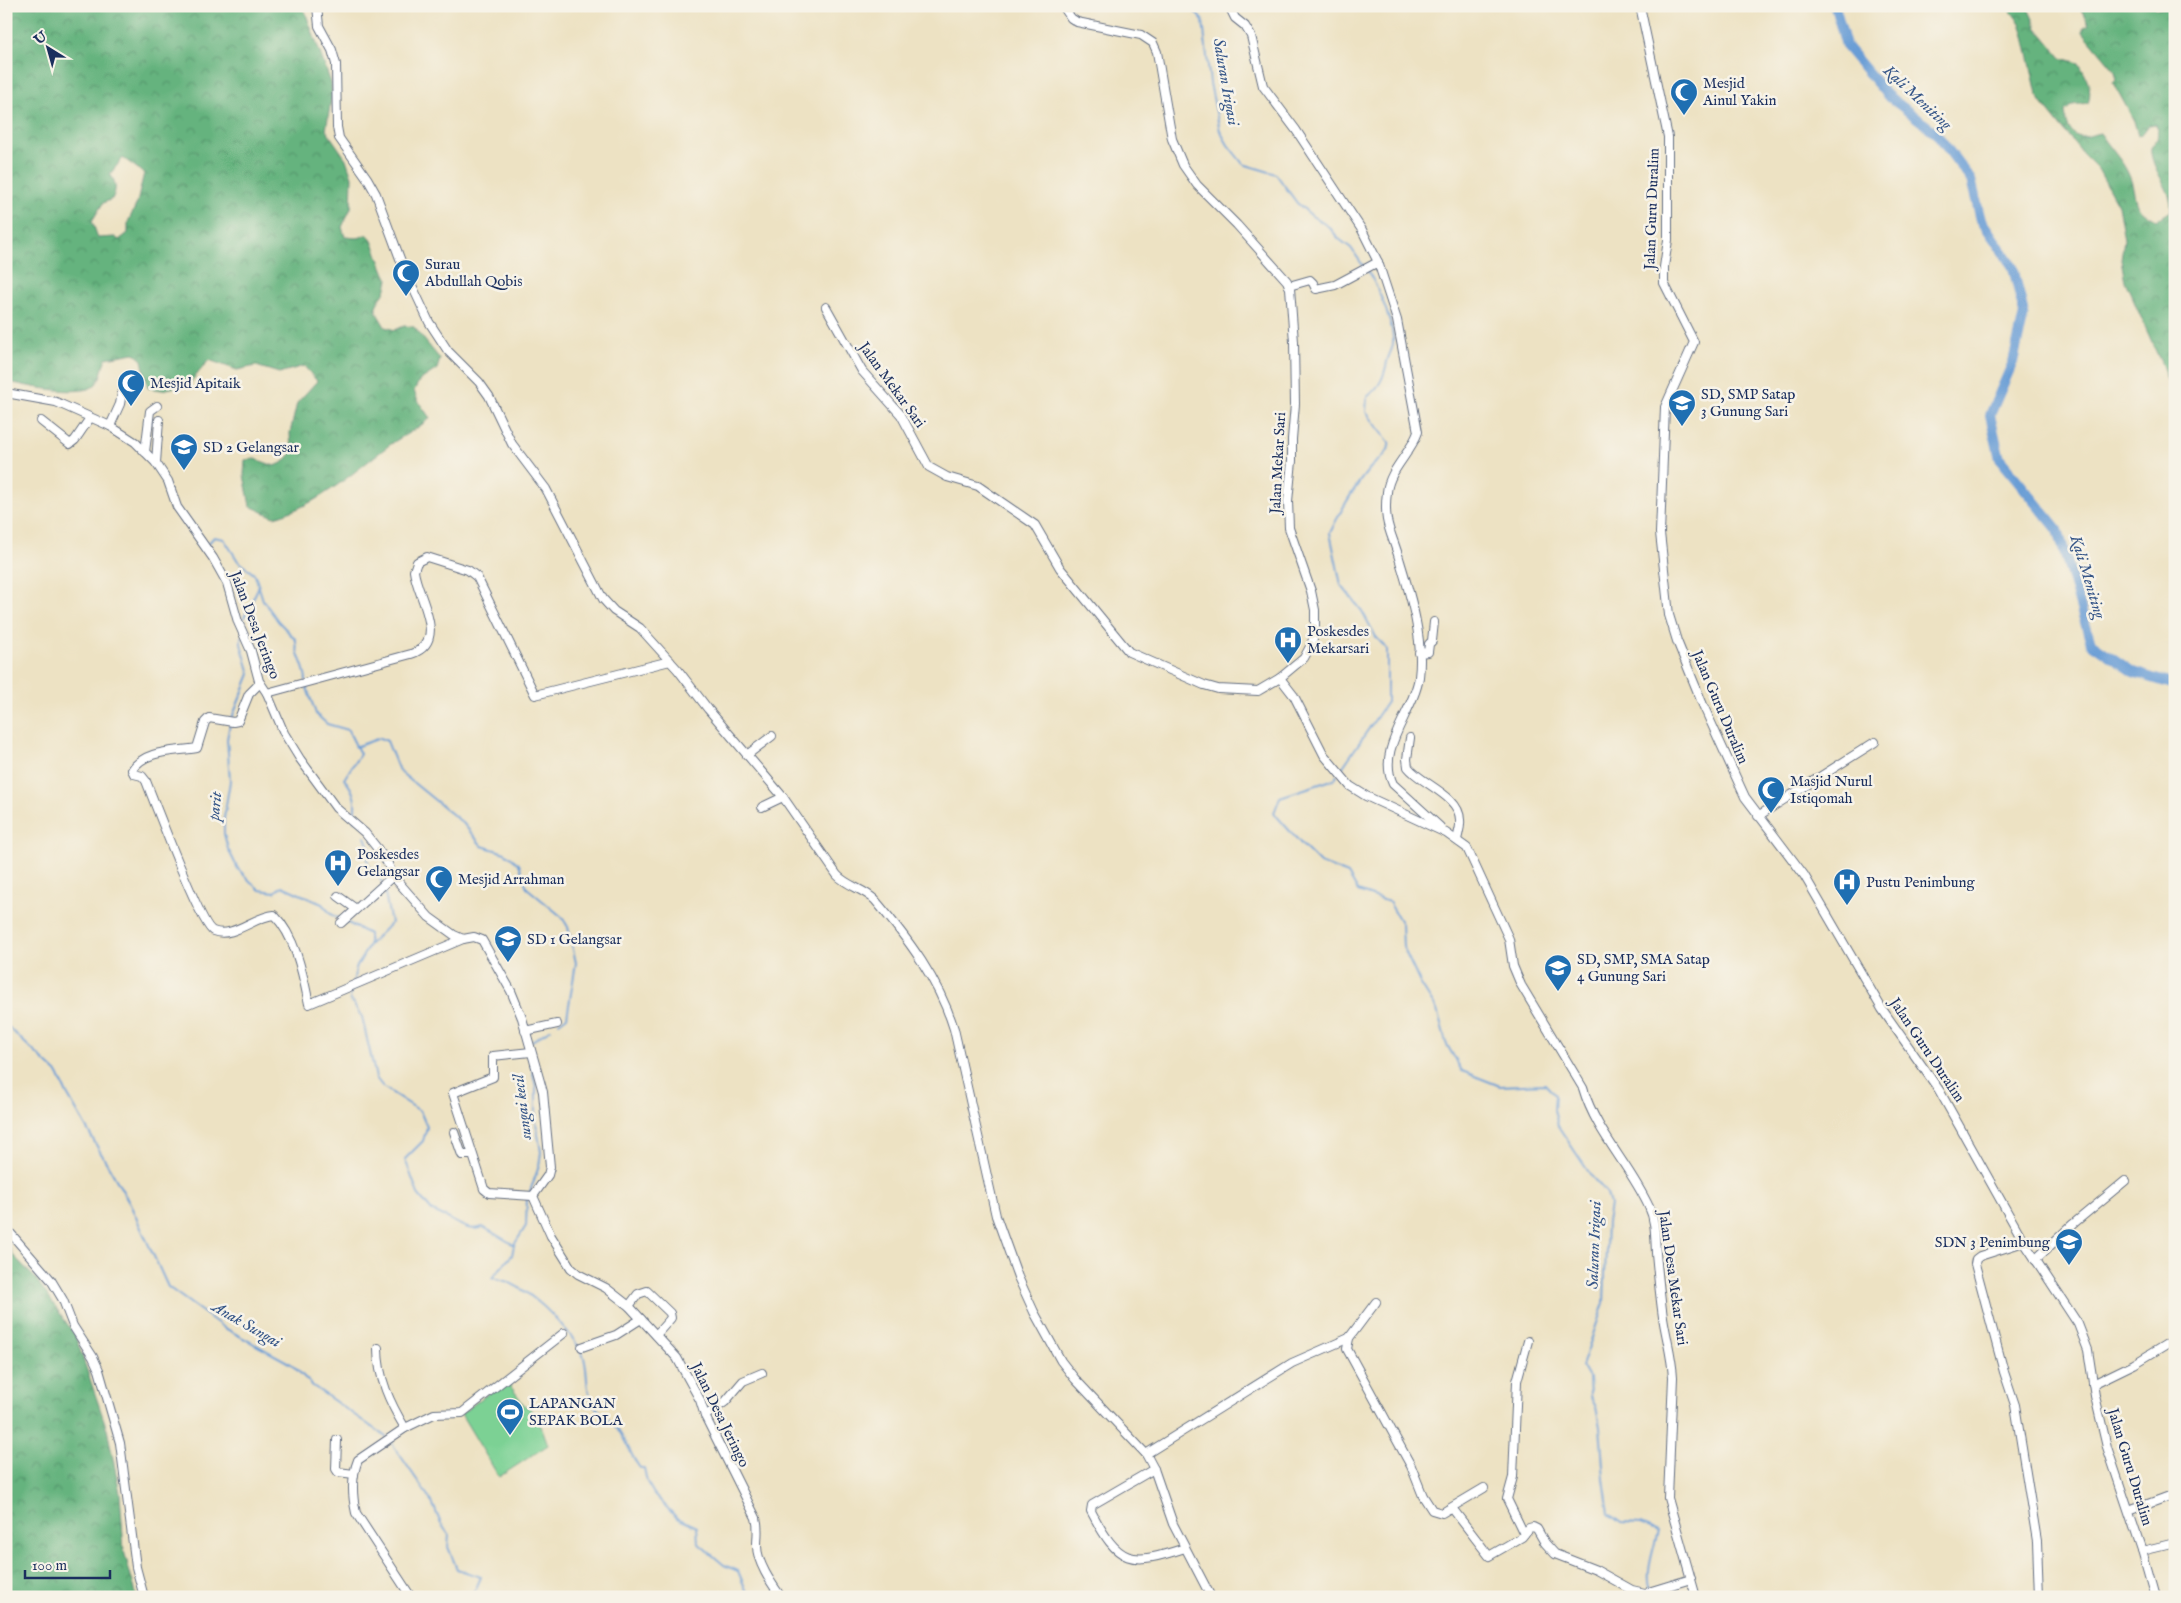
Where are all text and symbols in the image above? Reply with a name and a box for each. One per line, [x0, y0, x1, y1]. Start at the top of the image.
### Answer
north arrow [22, 22, 72, 72]
text: U [30, 27, 52, 50]
water label: Saluran Irigasi [1207, 37, 1243, 129]
water label: Kali Meniting [1878, 61, 1956, 135]
place label: Mesjid Ainul Yakin [1702, 74, 1777, 110]
mosque icon: Mesjid Ainul Yakin [1669, 77, 1699, 116]
street label: Jalan Guru Duralim [1640, 147, 1664, 272]
place label: Surau Abdullah Qobis [424, 255, 523, 291]
mosque icon: Surau Abdullah Qobis [391, 258, 421, 297]
street label: Jalan Mekar Sari [853, 337, 930, 432]
mosque icon: Mesjid Apitaik [116, 368, 146, 407]
place label: Mesjid Apitaik [150, 374, 242, 393]
place label: SD, SMP Satap 3 Gunung Sari [1701, 385, 1795, 421]
school or university icon: SD, SMP Satap 3 Gunung Sari [1667, 388, 1697, 427]
street label: Jalan Mekar Sari [1266, 412, 1290, 516]
school or university icon: SD 2 Gelangsar [169, 432, 199, 471]
place label: SD 2 Gelangsar [203, 438, 300, 457]
water label: Kali Meniting [2065, 532, 2109, 622]
street label: Jalan Desa Jeringo [225, 566, 284, 682]
place label: Poskesdes Mekarsari [1307, 622, 1369, 658]
hospital icon: Poskesdes Mekarsari [1273, 625, 1303, 664]
street label: Jalan Guru Duralim [1687, 645, 1753, 767]
place label: Masjid Nurul Istiqomah [1790, 772, 1873, 808]
mosque icon: Masjid Nurul Istiqomah [1756, 775, 1786, 814]
water label: parit [205, 790, 227, 824]
place label: Poskesdes Gelangsar [357, 845, 420, 881]
hospital icon: Poskesdes Gelangsar [323, 848, 353, 887]
mosque icon: Mesjid Arrahman [424, 864, 454, 903]
hospital icon: Pustu Penimbung [1832, 867, 1862, 906]
place label: Mesjid Arrahman [458, 870, 565, 889]
place label: Pustu Penimbung [1866, 873, 1976, 892]
school or university icon: SD 1 Gelangsar [493, 924, 523, 963]
place label: SD 1 Gelangsar [527, 930, 622, 949]
place label: SD, SMP, SMA Satap 4 Gunung Sari [1577, 950, 1710, 986]
school or university icon: SD, SMP, SMA Satap 4 Gunung Sari [1543, 953, 1573, 992]
street label: Jalan Guru Duralim [1884, 993, 1969, 1106]
water label: sungai kecil [509, 1072, 537, 1142]
water label: Saluran Irigasi [1583, 1199, 1607, 1289]
street label: Jalan Desa Mekar Sari [1654, 1207, 1692, 1347]
school or university icon: SDN 3 Penimbung [2054, 1227, 2084, 1266]
place label: SDN 3 Penimbung [1935, 1233, 2051, 1252]
water label: Anak Sungai [206, 1296, 285, 1353]
street label: Jalan Desa Jeringo [686, 1358, 754, 1471]
place label: LAPANGAN SEPAK BOLA [529, 1394, 623, 1430]
sports icon: LAPANGAN SEPAK BOLA [495, 1397, 525, 1436]
street label: Jalan Guru Duralim [2103, 1404, 2157, 1528]
scale bar [25, 1548, 110, 1580]
text: 100 m [32, 1556, 68, 1575]

